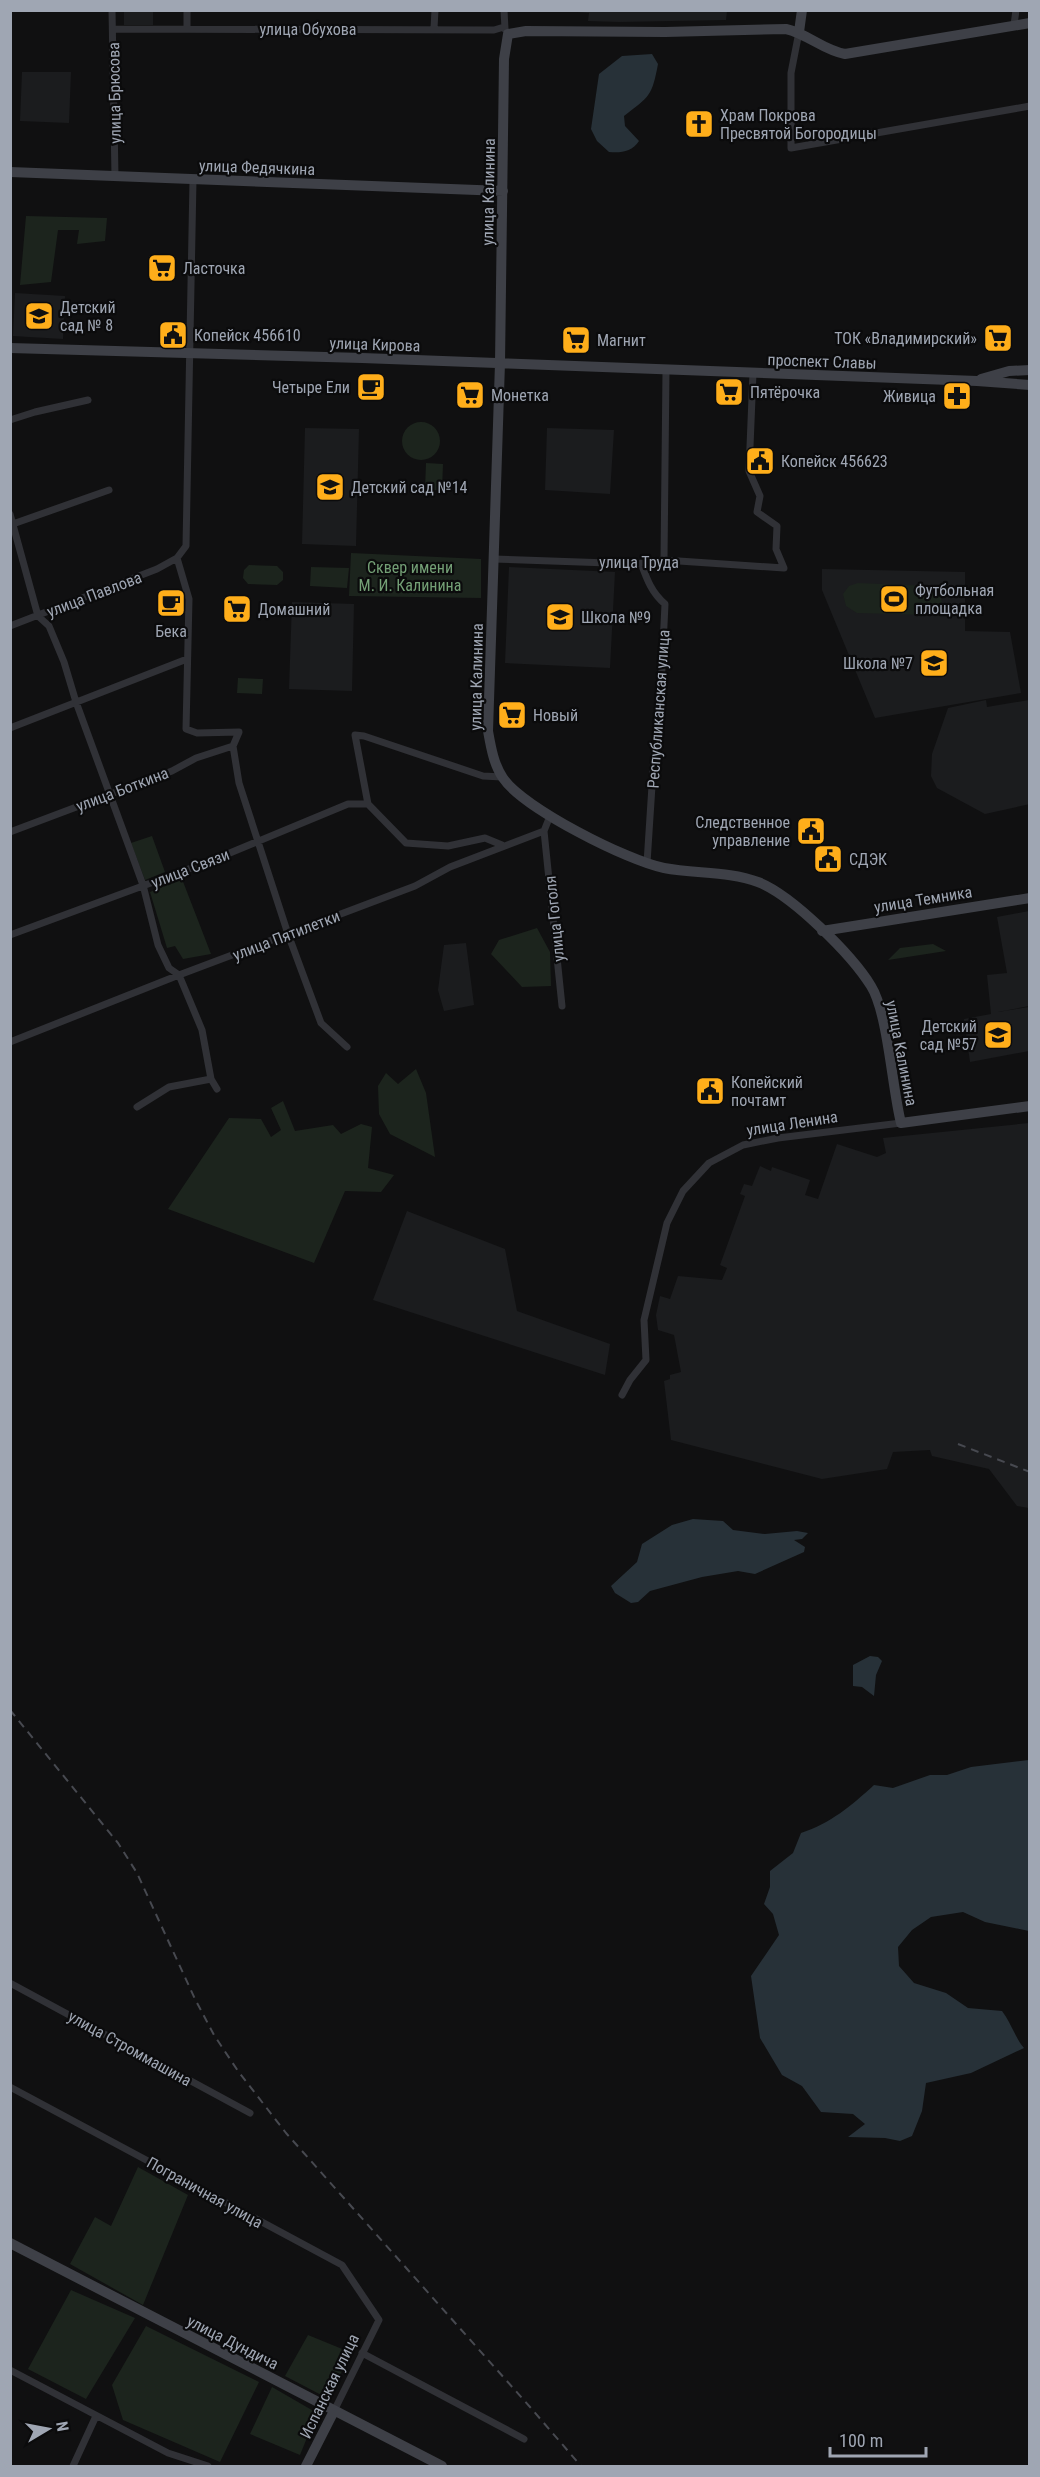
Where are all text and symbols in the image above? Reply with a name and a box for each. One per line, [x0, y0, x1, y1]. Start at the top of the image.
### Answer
street label: улица Обухова [259, 20, 357, 39]
street label: улица Брюсова [104, 42, 125, 144]
place label: Храм Покрова Пресвятой Богородицы [720, 106, 877, 143]
church icon: Храм Покрова Пресвятой Богородицы [683, 108, 715, 140]
street label: улица Калинина [478, 138, 499, 246]
street label: улица Федячкина [199, 156, 315, 179]
supermarket icon: Ласточка [146, 252, 178, 284]
place label: Ласточка [183, 259, 245, 278]
place label: Детский сад № 8 [60, 298, 116, 335]
school or university icon: Детский сад № 8 [23, 300, 55, 332]
public building icon: Копейск 456610 [157, 319, 189, 351]
supermarket icon: ТОК «Владимирский» [982, 322, 1014, 354]
supermarket icon: Магнит [560, 324, 592, 356]
place label: Копейск 456610 [194, 326, 301, 345]
place label: ТОК «Владимирский» [834, 329, 977, 348]
place label: Магнит [597, 331, 646, 350]
street label: улица Кирова [329, 333, 421, 356]
street label: проспект Славы [767, 350, 877, 373]
cafe icon: Четыре Ели [355, 371, 387, 403]
supermarket icon: Пятёрочка [713, 376, 745, 408]
place label: Четыре Ели [272, 378, 350, 397]
supermarket icon: Монетка [454, 379, 486, 411]
pharmacy icon: Живица [941, 380, 973, 412]
place label: Пятёрочка [750, 383, 820, 402]
place label: Монетка [491, 386, 549, 405]
place label: Живица [883, 387, 936, 406]
public building icon: Копейск 456623 [744, 445, 776, 477]
place label: Копейск 456623 [781, 452, 888, 471]
school or university icon: Детский сад №14 [314, 471, 346, 503]
place label: Детский сад №14 [351, 478, 468, 497]
street label: улица Труда [599, 553, 679, 572]
park label: Сквер имени М. И. Калинина [359, 558, 461, 595]
street label: улица Павлова [44, 568, 144, 621]
place label: Футбольная площадка [915, 581, 994, 618]
sports icon: Футбольная площадка [878, 583, 910, 615]
cafe icon: Бека [155, 587, 187, 619]
supermarket icon: Домашний [221, 593, 253, 625]
place label: Домашний [258, 600, 330, 619]
school or university icon: Школа №9 [544, 601, 576, 633]
place label: Школа №9 [581, 608, 651, 627]
place label: Бека [155, 622, 187, 641]
street label: улица Калинина [466, 623, 487, 731]
street label: Республиканская улица [643, 629, 674, 789]
school or university icon: Школа №7 [918, 647, 950, 679]
place label: Школа №7 [843, 654, 913, 673]
supermarket icon: Новый [496, 699, 528, 731]
place label: Новый [533, 706, 578, 725]
street label: улица Боткина [73, 763, 171, 816]
place label: Следственное управление [695, 813, 790, 850]
public building icon: Следственное управление [795, 815, 827, 847]
public building icon: СДЭК [812, 843, 844, 875]
street label: улица Связи [148, 845, 232, 892]
place label: СДЭК [849, 850, 887, 869]
street label: улица Гоголя [541, 875, 568, 963]
street label: улица Темника [873, 882, 974, 917]
street label: улица Пятилетки [230, 906, 342, 965]
street label: улица Калинина [882, 999, 921, 1108]
place label: Детский сад №57 [920, 1017, 977, 1054]
school or university icon: Детский сад №57 [982, 1019, 1014, 1051]
place label: Копейский почтамт [731, 1073, 803, 1110]
public building icon: Копейский почтамт [694, 1075, 726, 1107]
street label: улица Ленина [745, 1107, 839, 1140]
street label: улица Строммашина [65, 2007, 195, 2090]
street label: Пограничная улица [144, 2153, 266, 2232]
street label: улица Дундича [184, 2311, 282, 2374]
street label: Испанская улица [296, 2331, 363, 2442]
north arrow [18, 2399, 78, 2459]
text: N [52, 2420, 72, 2433]
scale bar [830, 2420, 926, 2458]
text: 100 m [839, 2430, 883, 2451]

